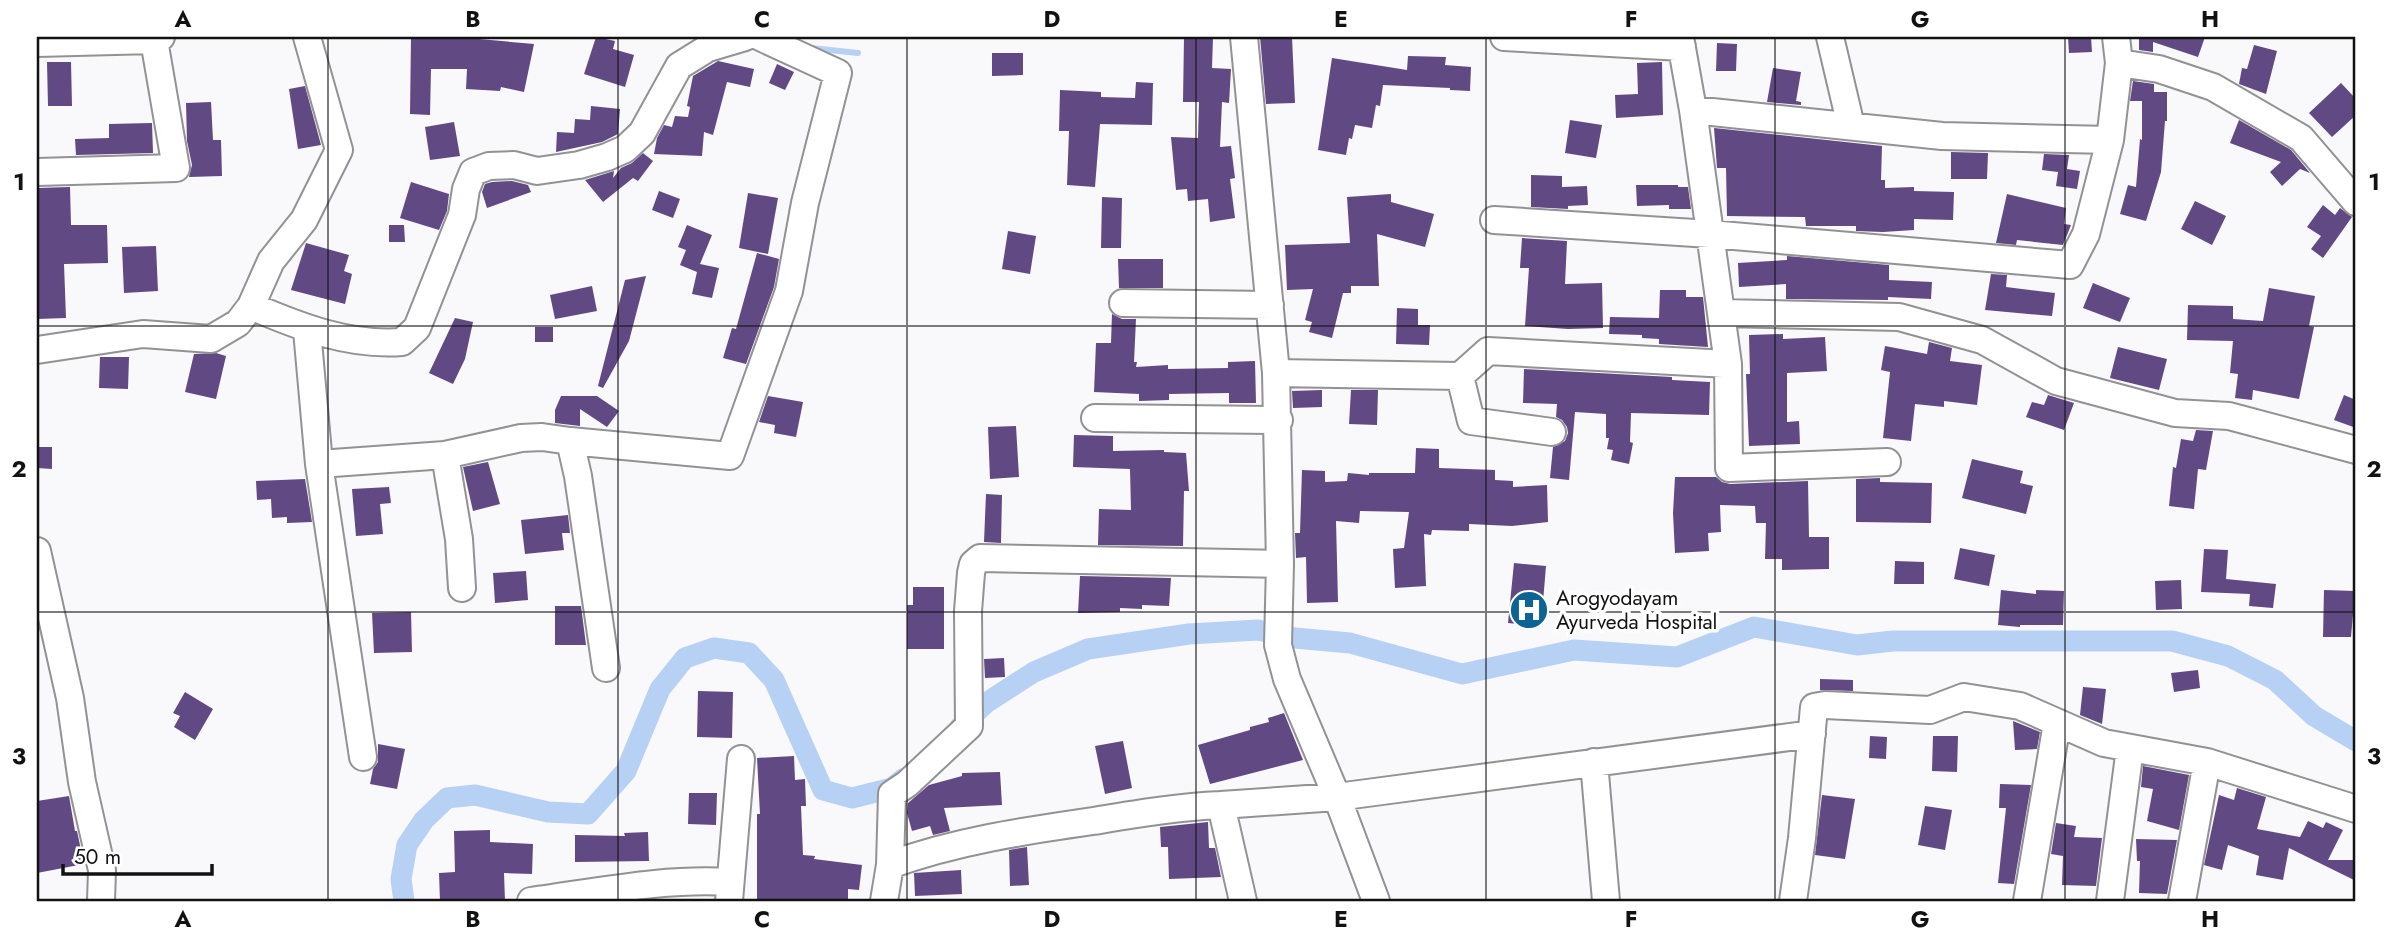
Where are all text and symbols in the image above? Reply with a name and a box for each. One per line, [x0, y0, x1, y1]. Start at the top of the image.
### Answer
text: A [174, 2, 192, 36]
text: B [465, 2, 481, 36]
text: C [754, 2, 770, 36]
text: D [1044, 2, 1061, 36]
text: E [1334, 2, 1348, 36]
text: F [1625, 2, 1637, 36]
text: G [1911, 2, 1929, 36]
text: H [2201, 2, 2219, 36]
text: 1 [13, 165, 25, 199]
text: 1 [2368, 165, 2380, 199]
text: 2 [11, 452, 27, 486]
text: 2 [2366, 452, 2382, 486]
place label: Arogyodayam Ayurveda Hospital [1556, 583, 1717, 637]
hospital icon: Arogyodayam Ayurveda Hospital [1508, 589, 1550, 631]
text: 3 [12, 739, 26, 773]
text: 3 [2367, 739, 2381, 773]
scale bar [63, 833, 212, 877]
text: 50 m [74, 842, 121, 872]
text: A [174, 902, 192, 936]
text: B [465, 902, 481, 936]
text: C [754, 902, 770, 936]
text: D [1044, 902, 1061, 936]
text: E [1334, 902, 1348, 936]
text: F [1625, 902, 1637, 936]
text: G [1911, 902, 1929, 936]
text: H [2201, 902, 2219, 936]

